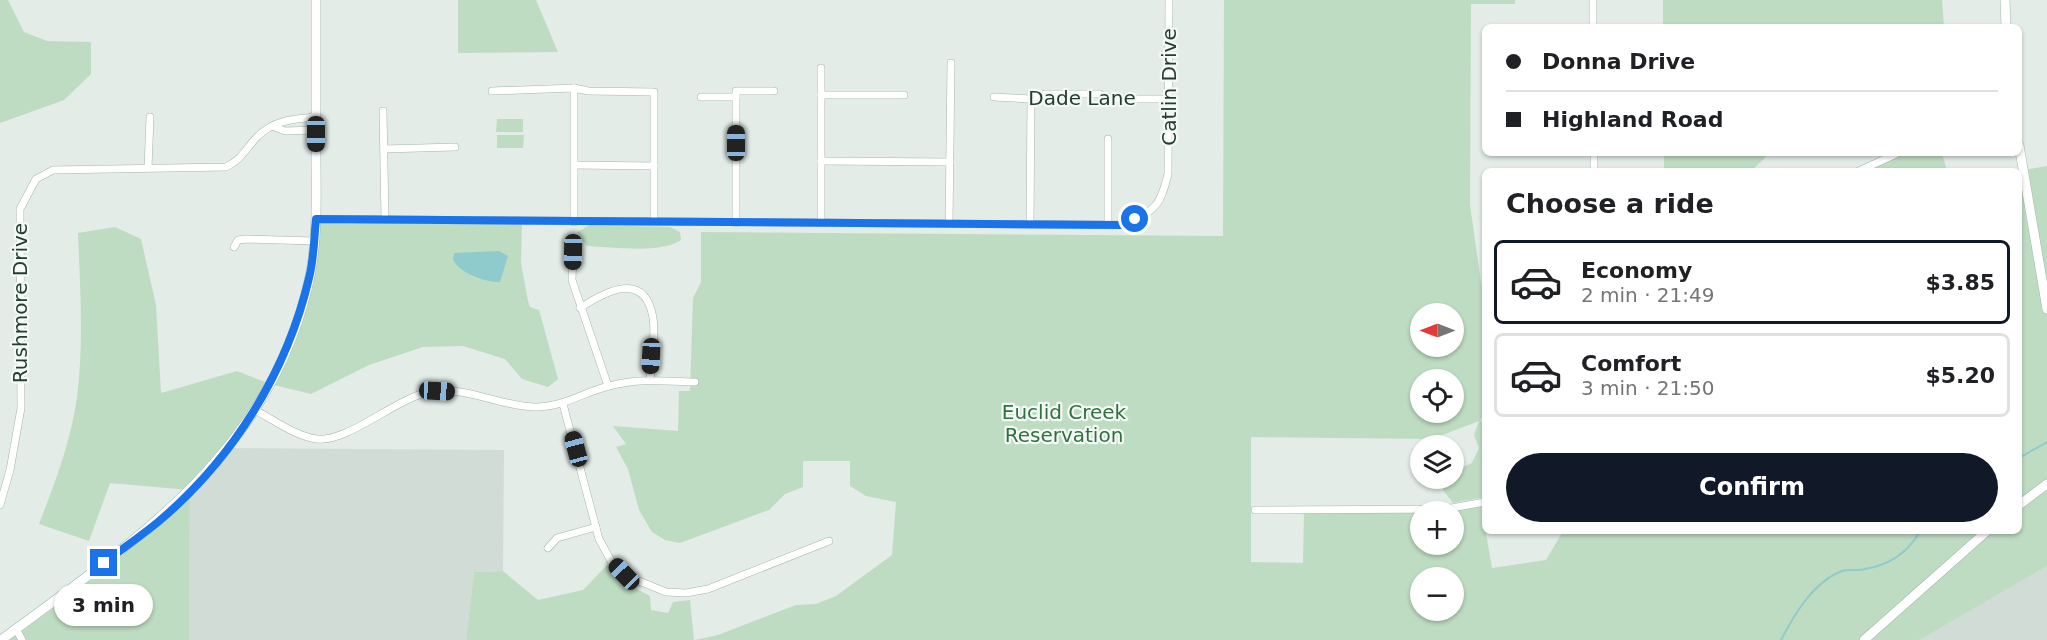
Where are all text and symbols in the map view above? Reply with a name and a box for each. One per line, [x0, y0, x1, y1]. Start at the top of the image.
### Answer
street label: Catlin Drive [1157, 28, 1181, 146]
text: Donna Drive [1542, 49, 1695, 74]
street label: Dade Lane [1028, 86, 1136, 110]
text: Highland Road [1542, 107, 1723, 132]
car [307, 116, 325, 152]
car [727, 125, 745, 161]
text: Choose a ride [1506, 188, 1714, 219]
route start [1121, 205, 1148, 232]
street label: Rushmore Drive [8, 223, 32, 383]
car [564, 234, 582, 270]
icon: car [1509, 255, 1563, 309]
text: Economy [1581, 258, 1692, 283]
text: $3.85 [1925, 270, 1995, 295]
text: 2 min · 21:49 [1581, 283, 1715, 307]
north arrow [1410, 303, 1464, 357]
map controls [1410, 303, 1464, 621]
car [641, 338, 661, 374]
icon: car [1509, 348, 1563, 402]
text: Comfort [1581, 351, 1681, 376]
text: $5.20 [1925, 363, 1995, 388]
button: locate [1410, 369, 1464, 423]
text: 3 min · 21:50 [1581, 376, 1715, 400]
car [419, 381, 455, 401]
park label: Euclid Creek Reservation [1002, 400, 1127, 447]
car [563, 429, 589, 469]
button: layers [1410, 435, 1464, 489]
button: Confirm [1506, 453, 1998, 522]
button: + [1410, 501, 1464, 555]
route end [90, 549, 117, 576]
car [605, 555, 643, 593]
button: − [1410, 567, 1464, 621]
callout: 3 min [54, 584, 154, 626]
text: 3 min [72, 593, 135, 617]

